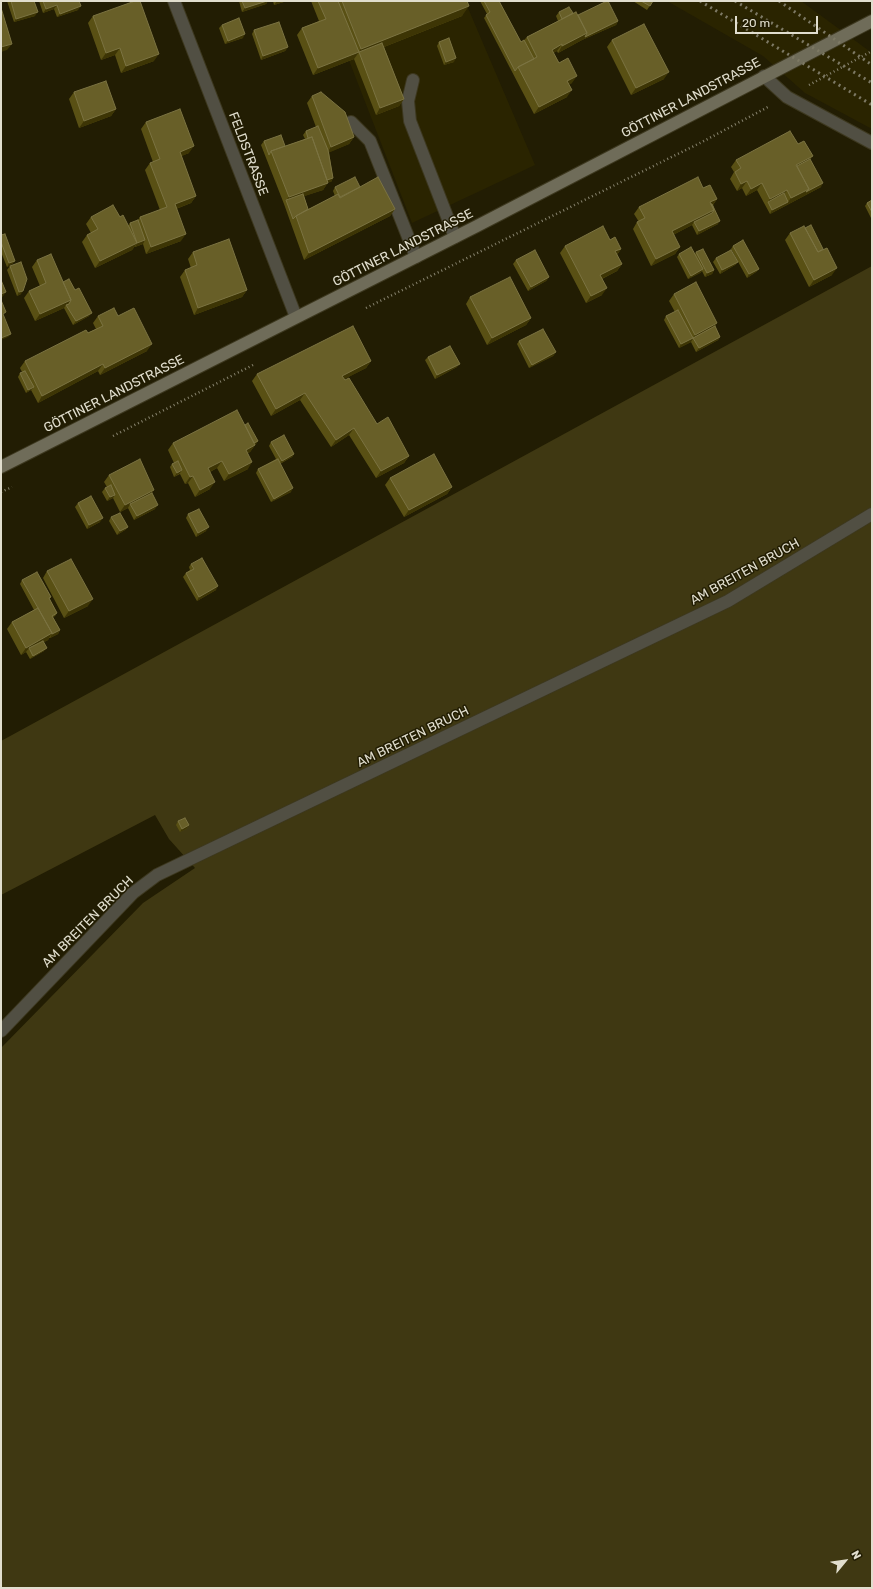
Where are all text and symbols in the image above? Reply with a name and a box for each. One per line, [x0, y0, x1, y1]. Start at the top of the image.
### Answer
scale bar [737, 8, 820, 34]
text: 20 m [742, 16, 770, 30]
street label: GÖTTINER LANDSTRASSE [619, 55, 763, 141]
street label: FELDSTRASSE [225, 110, 271, 198]
street label: GÖTTINER LANDSTRASSE [330, 206, 476, 290]
street label: GÖTTINER LANDSTRASSE [41, 352, 187, 436]
street label: AM BREITEN BRUCH [688, 535, 802, 609]
street label: AM BREITEN BRUCH [354, 703, 472, 771]
street label: AM BREITEN BRUCH [39, 873, 137, 971]
north arrow [825, 1541, 865, 1581]
text: N [848, 1548, 864, 1562]

